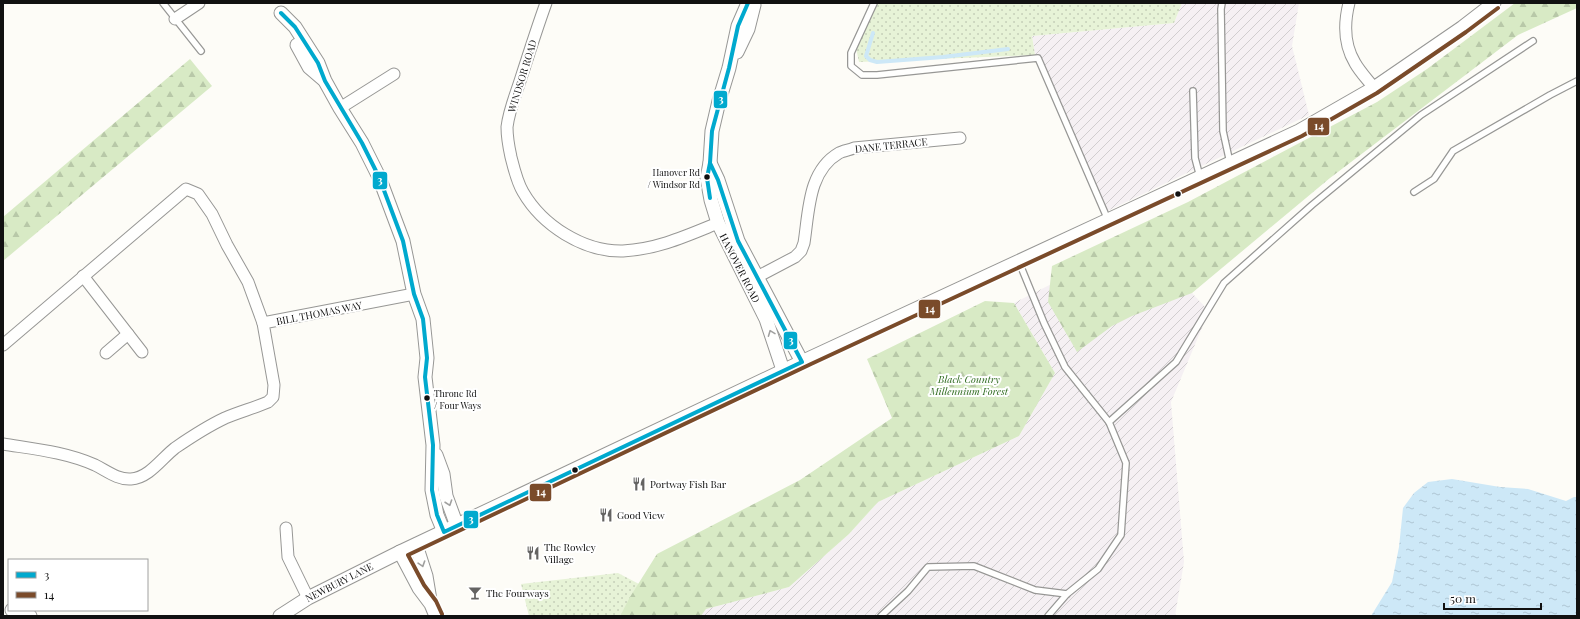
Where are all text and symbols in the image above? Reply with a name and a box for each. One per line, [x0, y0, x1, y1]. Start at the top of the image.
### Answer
street label: WINDSOR ROAD [504, 38, 540, 115]
line badge: 3 [713, 90, 728, 109]
text: 3 [718, 91, 724, 106]
line badge: 14 [1307, 117, 1330, 136]
text: 14 [1314, 118, 1324, 133]
street label: DANE TERRACE [854, 134, 928, 156]
place label: Hanover Rd / Windsor Rd [647, 166, 701, 190]
line badge: 3 [372, 171, 388, 190]
text: 3 [377, 172, 383, 187]
marker: Hanover Rd / Windsor Rd [702, 172, 712, 182]
unlabelled marker [1173, 189, 1183, 199]
street label: HANOVER ROAD [716, 231, 764, 305]
street label: BILL THOMAS WAY [275, 298, 363, 328]
line badge: 14 [918, 299, 941, 319]
text: 14 [925, 301, 935, 316]
one-way arrow [768, 330, 776, 337]
line badge: 3 [783, 331, 798, 350]
text: 3 [788, 332, 794, 347]
park label: Black Country Millennium Forest [929, 372, 1009, 398]
place label: Throne Rd / Four Ways [434, 387, 481, 411]
marker: Throne Rd / Four Ways [422, 393, 432, 403]
unlabelled marker [570, 465, 580, 475]
restaurant icon: Portway Fish Bar [631, 476, 647, 492]
place label: Portway Fish Bar [650, 477, 727, 491]
line badge: 14 [529, 483, 552, 502]
text: 14 [536, 484, 546, 499]
one-way arrow [444, 499, 452, 506]
restaurant icon: Good View [598, 507, 614, 523]
place label: Good View [617, 508, 665, 522]
line badge: 3 [463, 510, 479, 529]
text: 3 [468, 511, 474, 526]
place label: The Rowley Village [543, 540, 596, 566]
restaurant icon: The Rowley Village [525, 545, 541, 561]
legend [8, 559, 148, 611]
street label: NEWBURY LANE [303, 559, 375, 605]
one-way arrow [418, 561, 426, 568]
text: 3 [44, 566, 49, 582]
bar icon: The Fourways [467, 585, 483, 601]
scale bar [1444, 585, 1541, 611]
text: 14 [44, 586, 54, 602]
place label: The Fourways [486, 586, 549, 600]
text: 50 m [1450, 590, 1476, 606]

